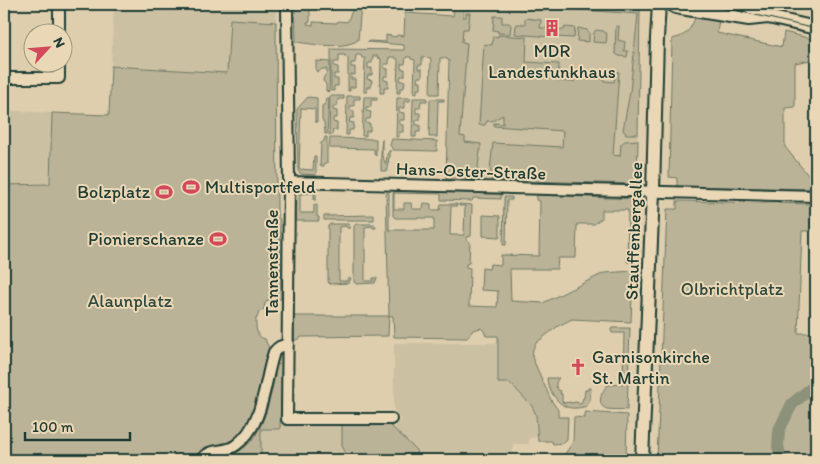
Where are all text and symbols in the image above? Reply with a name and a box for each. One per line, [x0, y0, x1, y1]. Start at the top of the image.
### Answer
building icon: MDR Landesfunkhaus [542, 18, 562, 38]
north arrow [22, 22, 72, 72]
text: N [50, 35, 69, 50]
place label: MDR Landesfunkhaus [488, 40, 616, 83]
street label: Hans-Oster-Straße [395, 157, 547, 185]
street label: Stauffenbergallee [621, 162, 647, 300]
place label: Multisportfeld [205, 176, 316, 198]
sports icon: Multisportfeld [181, 177, 201, 197]
place label: Bolzplatz [77, 181, 151, 203]
sports icon: Bolzplatz [154, 182, 174, 202]
street label: Tannenstraße [261, 209, 283, 317]
place label: Pionierschanze [88, 228, 204, 250]
sports icon: Pionierschanze [208, 229, 228, 249]
park label: Olbrichtplatz [681, 278, 784, 300]
park label: Alaunplatz [88, 290, 173, 312]
place label: Garnisonkirche St. Martin [592, 346, 710, 389]
church icon: Garnisonkirche St. Martin [568, 357, 588, 377]
scale bar [25, 409, 130, 441]
text: 100 m [32, 418, 74, 436]

